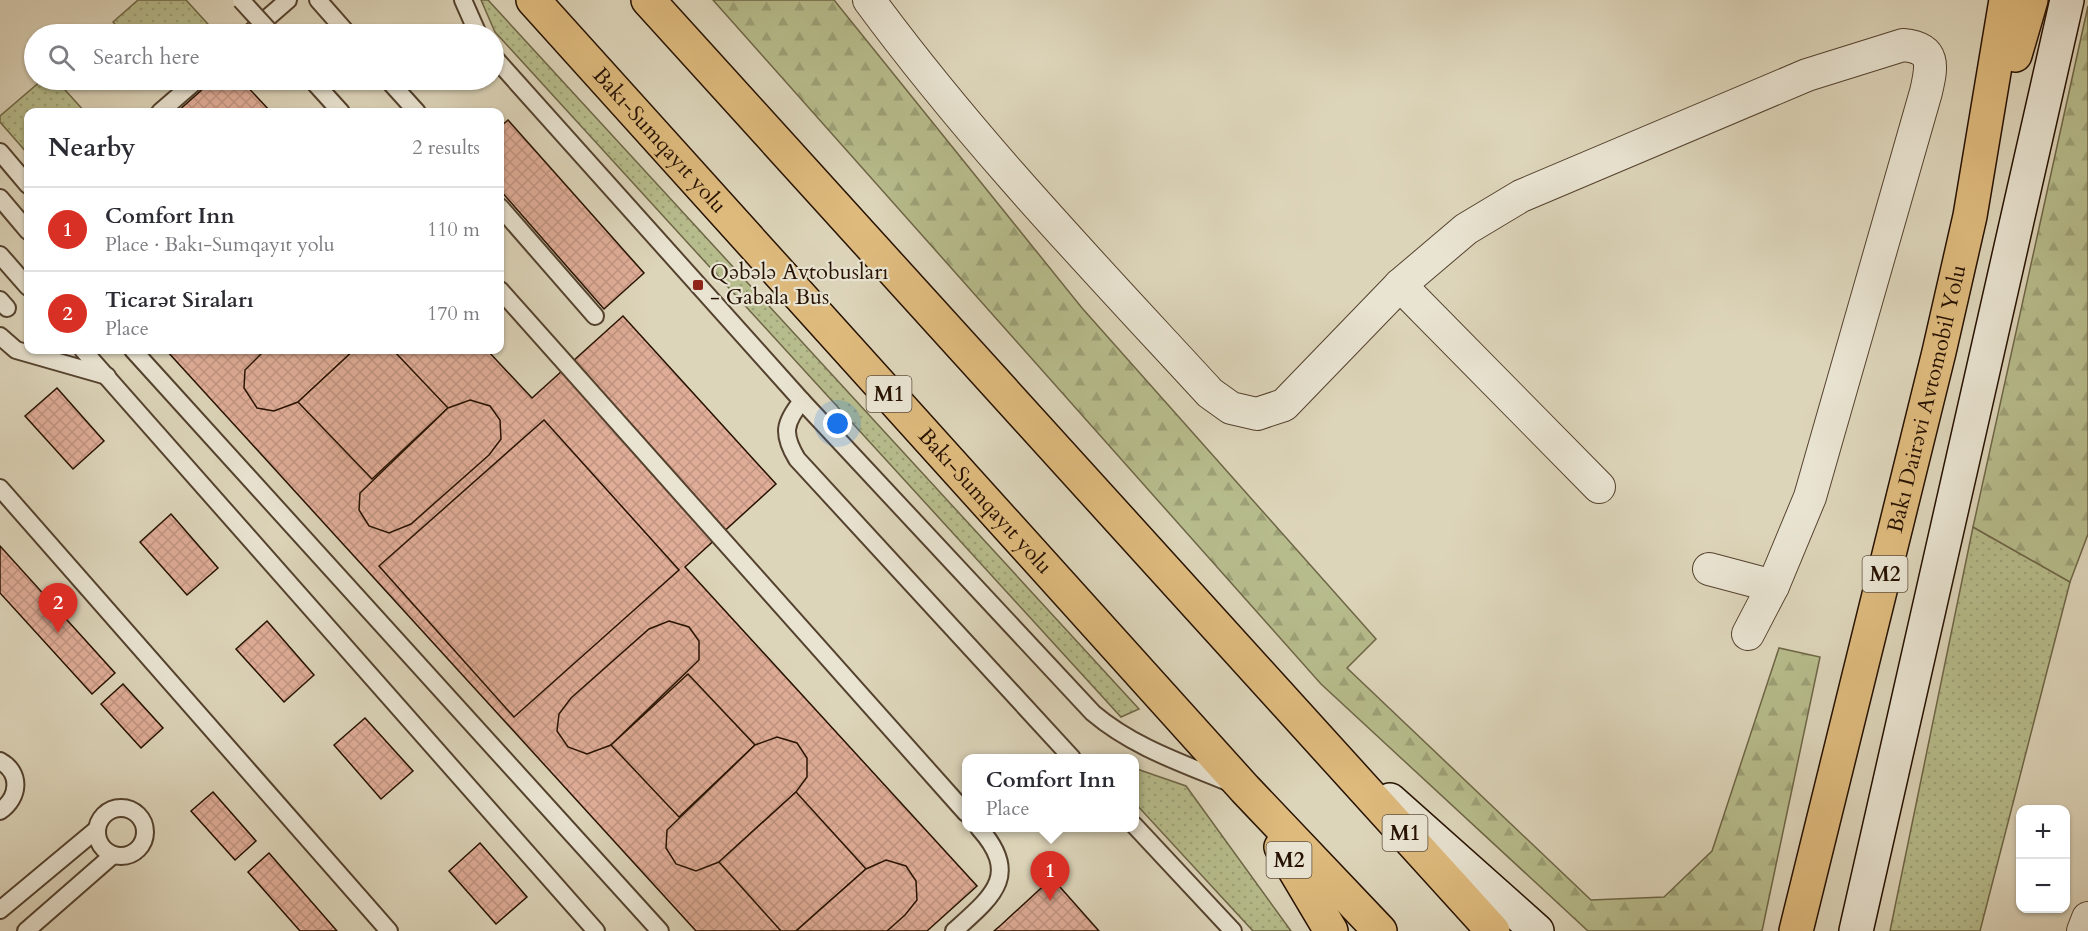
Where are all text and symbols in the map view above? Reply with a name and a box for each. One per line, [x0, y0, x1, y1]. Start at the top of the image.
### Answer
search box [24, 24, 504, 90]
icon: search [45, 41, 78, 74]
text: Search here [93, 42, 200, 72]
street label: Bakı-Sumqayıt yolu [586, 61, 733, 220]
text: Nearby [48, 130, 136, 165]
text: 2 results [412, 134, 480, 161]
text: Comfort Inn [105, 201, 235, 231]
text: 1 [62, 216, 73, 243]
text: 110 m [427, 216, 480, 243]
text: Place · Bakı-Sumqayıt yolu [105, 231, 335, 258]
place label: Qəbələ Avtobusları - Gabala Bus [710, 257, 888, 312]
street label: Bakı Dairəvi Avtomobil Yolu [1880, 262, 1973, 536]
marker: Qəbələ Avtobusları - Gabala Bus [691, 278, 705, 292]
text: Ticarət Siraları [105, 285, 254, 315]
text: 2 [62, 300, 73, 327]
text: 170 m [427, 300, 480, 327]
text: Place [105, 315, 149, 342]
road number: M1 [866, 376, 912, 412]
your location [823, 409, 852, 438]
street label: Bakı-Sumqayıt yolu [911, 422, 1059, 581]
road number: M2 [1862, 556, 1908, 592]
pin: 2 [38, 584, 78, 633]
popup [962, 754, 1139, 832]
text: Comfort Inn [986, 765, 1115, 795]
text: Place [986, 795, 1029, 822]
map controls [2016, 805, 2070, 913]
button: + [2016, 805, 2070, 859]
road number: M1 [1382, 815, 1428, 851]
road number: M2 [1266, 842, 1312, 878]
pin: 1 [1030, 852, 1070, 901]
button: − [2016, 859, 2070, 913]

